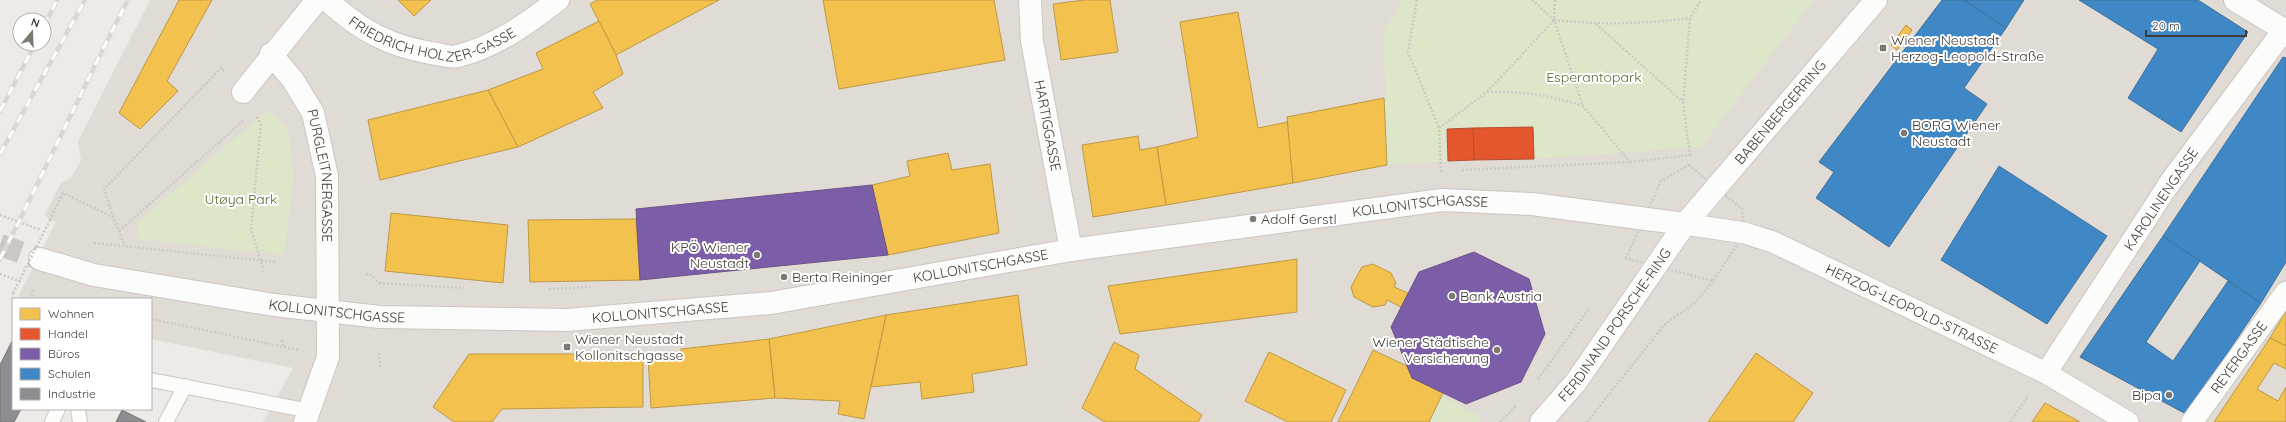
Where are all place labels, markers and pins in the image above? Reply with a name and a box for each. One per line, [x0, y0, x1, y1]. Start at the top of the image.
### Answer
place label: Wiener Neustadt Herzog-Leopold-Straße [1891, 31, 2044, 65]
marker: Wiener Neustadt Herzog-Leopold-Straße [1878, 43, 1888, 53]
place label: BORG Wiener Neustadt [1912, 116, 2001, 150]
marker: BORG Wiener Neustadt [1899, 128, 1909, 138]
place label: Adolf Gerstl [1261, 210, 1337, 228]
marker: Adolf Gerstl [1248, 214, 1258, 224]
place label: KPÖ Wiener Neustadt [671, 238, 750, 272]
marker: KPÖ Wiener Neustadt [752, 250, 762, 260]
place label: Berta Reininger [792, 268, 893, 286]
marker: Berta Reininger [779, 272, 789, 282]
place label: Bank Austria [1460, 287, 1542, 305]
marker: Bank Austria [1447, 291, 1457, 301]
place label: Wiener Neustadt Kollonitschgasse [575, 330, 684, 364]
place label: Wiener Städtische Versicherung [1372, 333, 1489, 367]
marker: Wiener Neustadt Kollonitschgasse [562, 342, 572, 352]
marker: Wiener Städtische Versicherung [1492, 345, 1502, 355]
place label: Bipa [2132, 386, 2161, 404]
marker: Bipa [2164, 390, 2174, 400]

